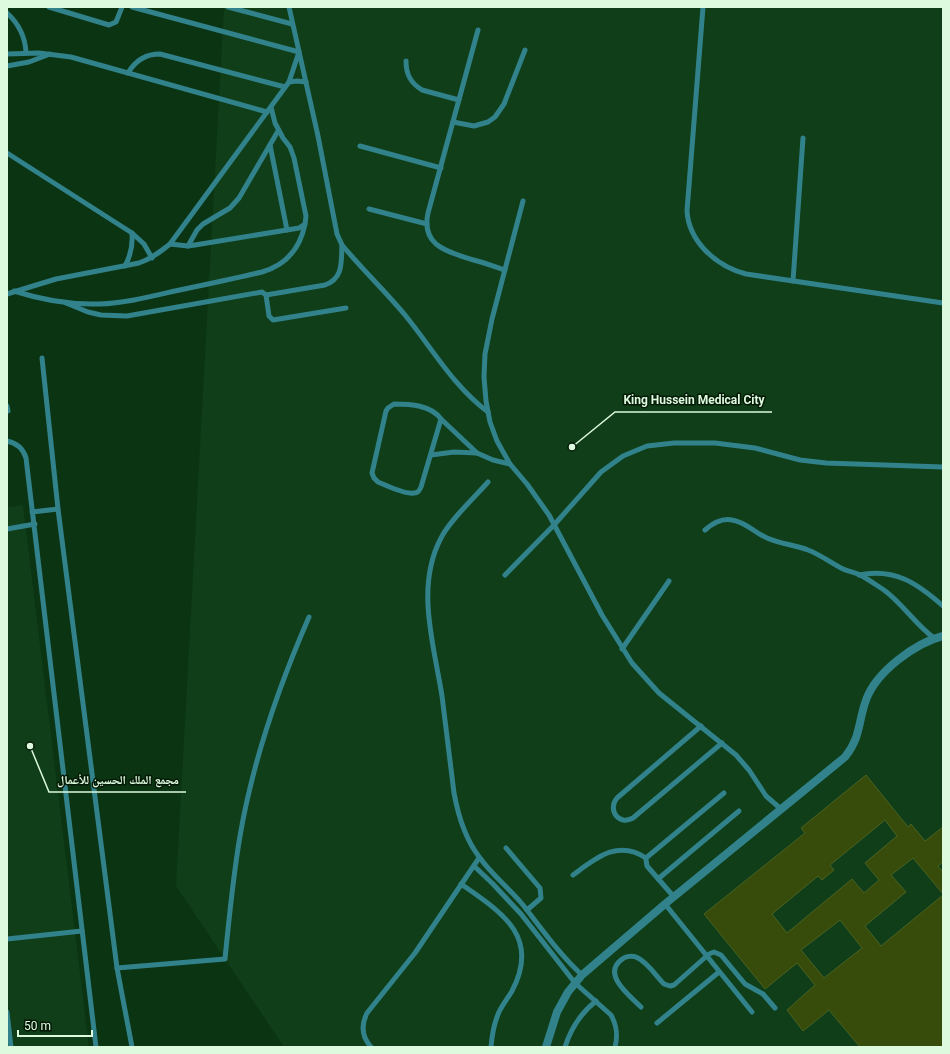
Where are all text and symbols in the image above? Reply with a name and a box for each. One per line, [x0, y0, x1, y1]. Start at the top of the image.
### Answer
callout: King Hussein Medical City [615, 388, 772, 412]
text: King Hussein Medical City [623, 393, 766, 407]
callout: مجمع الملك الحسين للأعمال [49, 768, 186, 792]
text: مجمع الملك الحسين للأعمال [57, 773, 179, 788]
scale bar [18, 1012, 92, 1038]
text: 50 m [24, 1019, 51, 1033]

